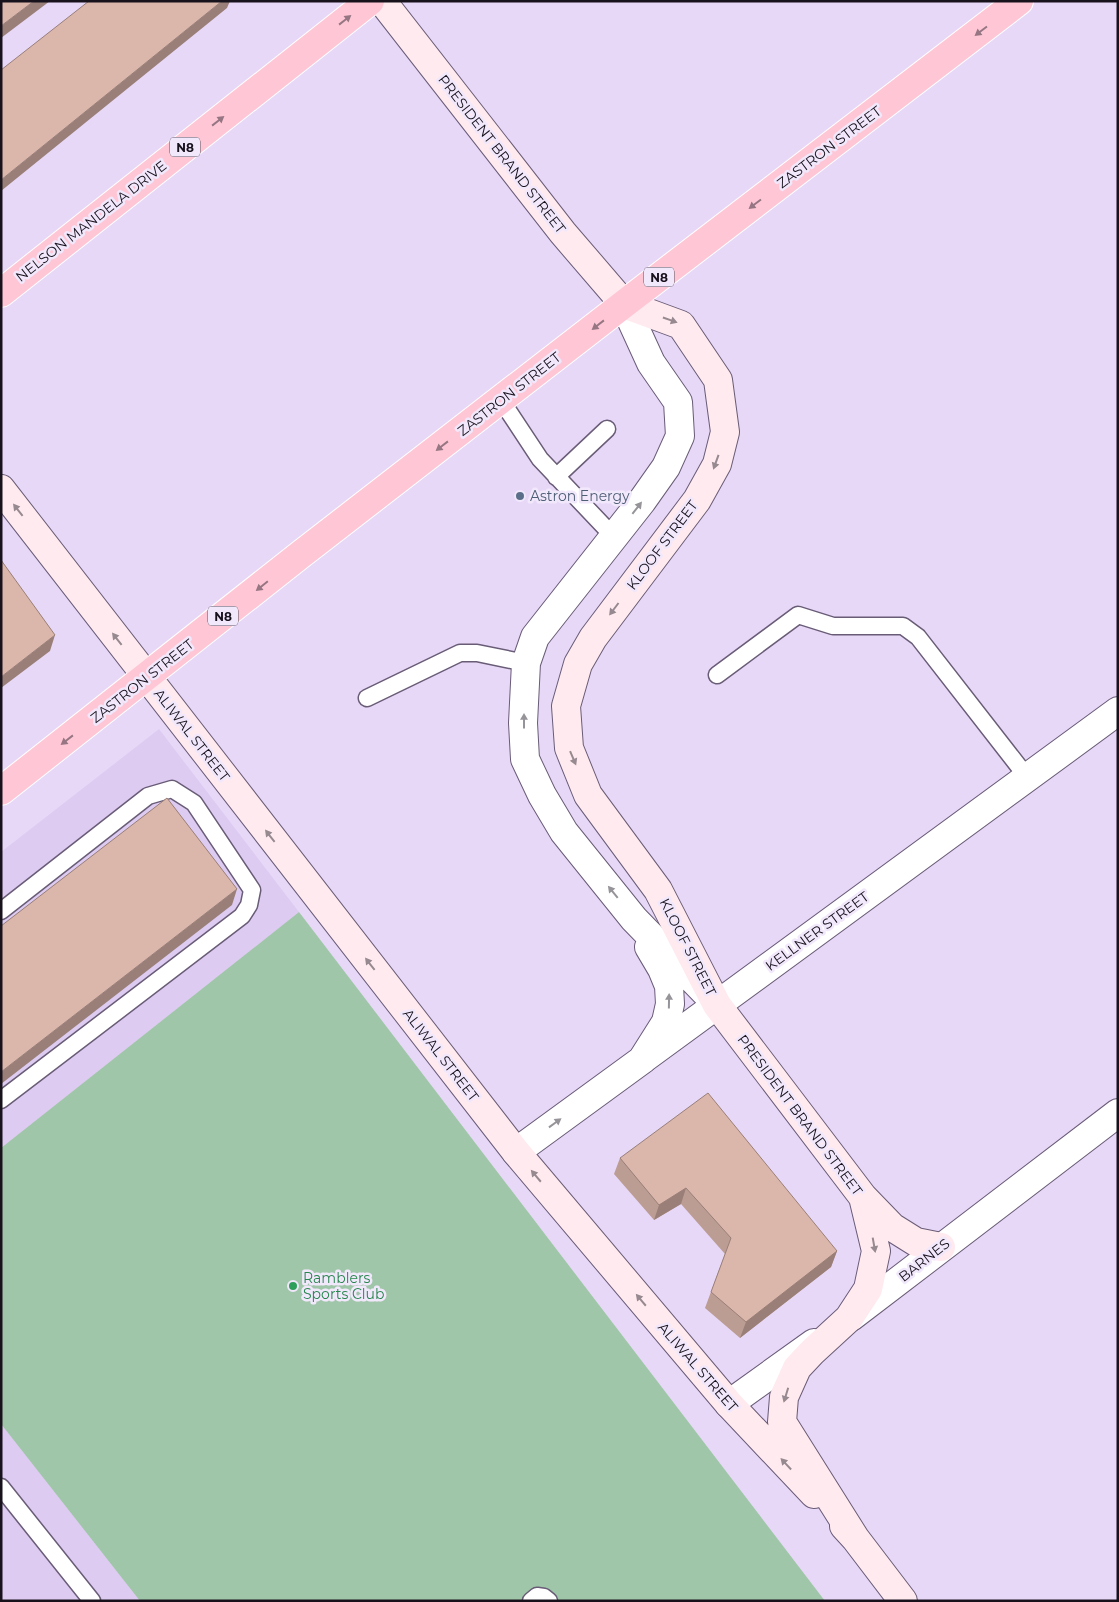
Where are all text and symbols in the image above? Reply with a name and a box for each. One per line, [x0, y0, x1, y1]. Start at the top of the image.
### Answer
one-way arrow [338, 15, 351, 26]
one-way arrow [974, 26, 988, 36]
street label: PRESIDENT BRAND STREET [434, 71, 570, 237]
street label: ZASTRON STREET [773, 102, 885, 192]
one-way arrow [211, 116, 224, 127]
road number: N8 [170, 138, 200, 156]
street label: NELSON MANDELA DRIVE [12, 156, 170, 286]
one-way arrow [749, 199, 762, 210]
road number: N8 [644, 268, 674, 286]
one-way arrow [663, 317, 678, 325]
one-way arrow [592, 319, 605, 330]
street label: ZASTRON STREET [454, 348, 564, 440]
one-way arrow [436, 440, 449, 451]
one-way arrow [712, 455, 720, 470]
place label: Astron Energy [530, 487, 630, 505]
marker: Astron Energy [514, 490, 526, 502]
street label: KLOOF STREET [622, 497, 702, 593]
one-way arrow [632, 501, 642, 515]
one-way arrow [12, 504, 23, 517]
one-way arrow [256, 580, 269, 591]
one-way arrow [609, 602, 619, 616]
road number: N8 [208, 606, 238, 626]
one-way arrow [111, 633, 122, 646]
street label: ZASTRON STREET [87, 635, 197, 727]
street label: ALIWAL STREET [150, 685, 234, 785]
one-way arrow [520, 713, 528, 729]
one-way arrow [60, 735, 74, 745]
one-way arrow [569, 751, 577, 766]
one-way arrow [265, 829, 275, 843]
one-way arrow [607, 886, 618, 899]
street label: KELLNER STREET [762, 887, 872, 975]
street label: KLOOF STREET [656, 895, 720, 999]
one-way arrow [365, 957, 375, 971]
one-way arrow [665, 993, 673, 1009]
street label: ALIWAL STREET [399, 1005, 483, 1105]
street label: PRESIDENT BRAND STREET [734, 1031, 866, 1199]
one-way arrow [548, 1118, 562, 1128]
one-way arrow [530, 1170, 542, 1182]
street label: BARNES [895, 1234, 953, 1286]
one-way arrow [870, 1237, 878, 1253]
place label: Ramblers Sports Club [303, 1269, 384, 1303]
marker: Ramblers Sports Club [287, 1280, 299, 1292]
one-way arrow [635, 1294, 646, 1307]
street label: ALIWAL STREET [654, 1319, 742, 1415]
one-way arrow [782, 1387, 790, 1402]
one-way arrow [780, 1459, 792, 1471]

